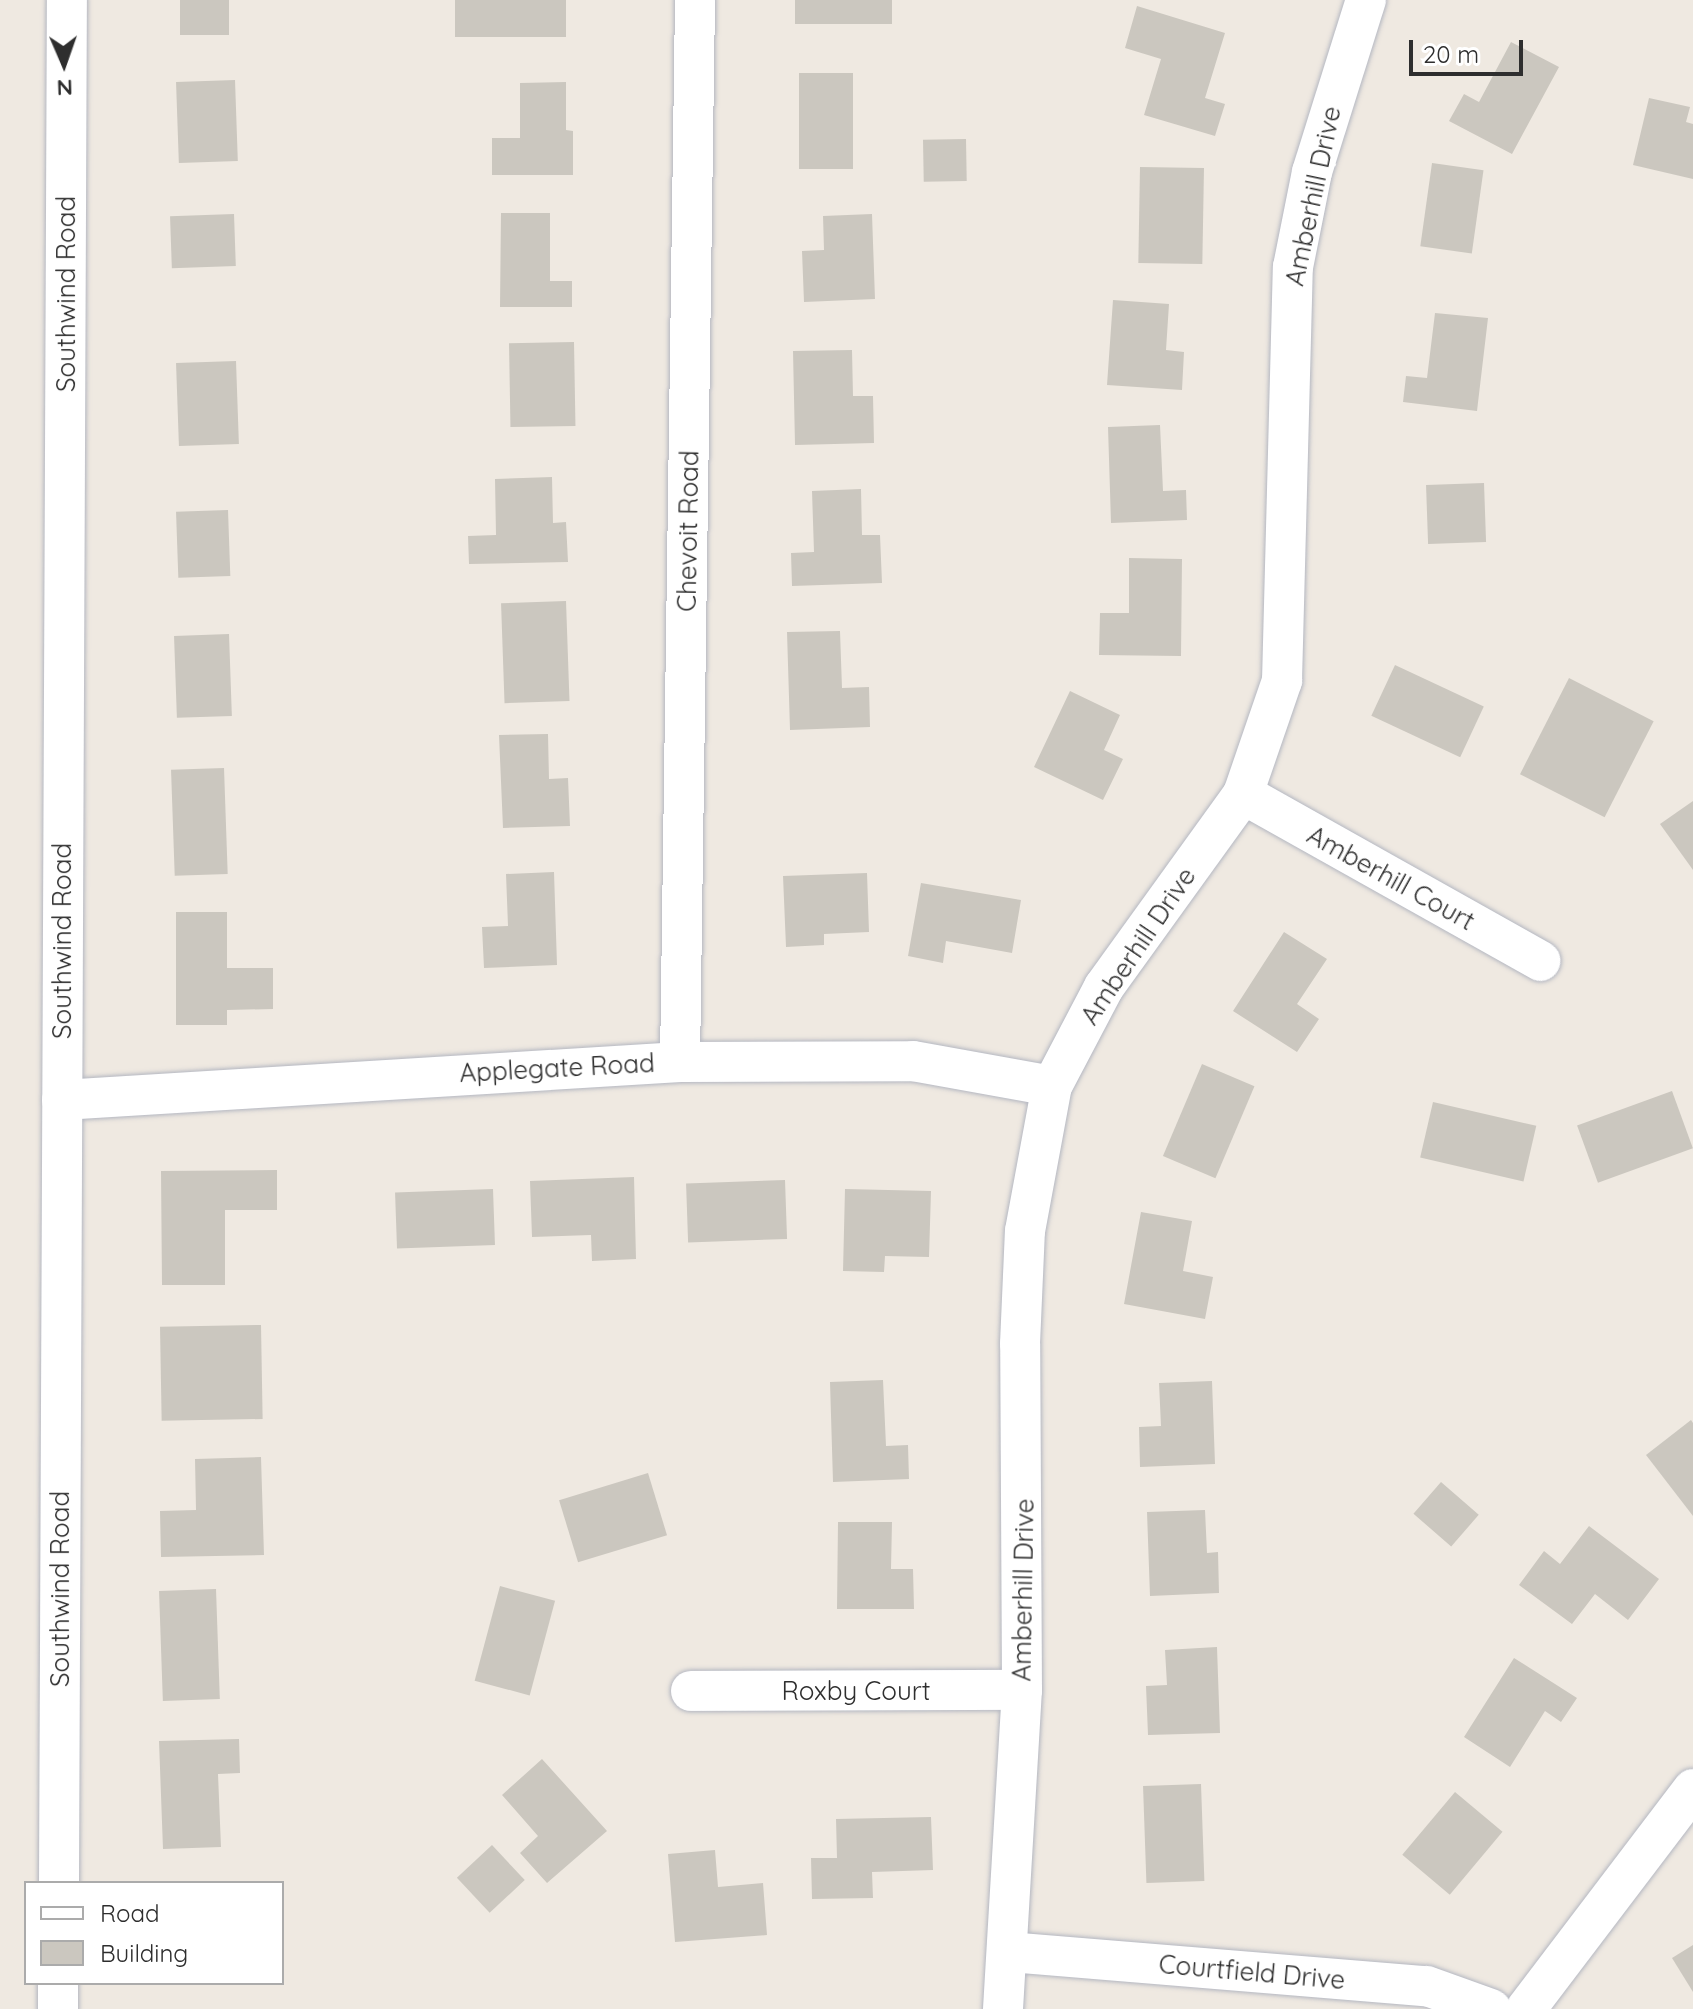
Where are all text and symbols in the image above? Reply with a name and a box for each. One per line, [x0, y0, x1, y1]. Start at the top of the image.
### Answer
north arrow [24, 24, 104, 104]
scale bar [1413, 24, 1527, 74]
text: 20 m [1423, 39, 1479, 69]
text: N [56, 74, 73, 102]
street label: Amberhill Drive [1279, 103, 1347, 289]
street label: Southwind Road [50, 196, 82, 392]
street label: Chevoit Road [671, 450, 705, 612]
street label: Amberhill Court [1302, 819, 1480, 937]
street label: Southwind Road [46, 843, 78, 1039]
street label: Amberhill Drive [1074, 861, 1202, 1031]
street label: Applegate Road [459, 1047, 655, 1089]
street label: Southwind Road [44, 1491, 76, 1687]
street label: Amberhill Drive [1006, 1498, 1040, 1682]
street label: Roxby Court [781, 1675, 931, 1707]
legend [24, 1881, 284, 1985]
text: Road [100, 1898, 160, 1928]
text: Building [100, 1938, 188, 1968]
street label: Courtfield Drive [1157, 1948, 1347, 1996]

